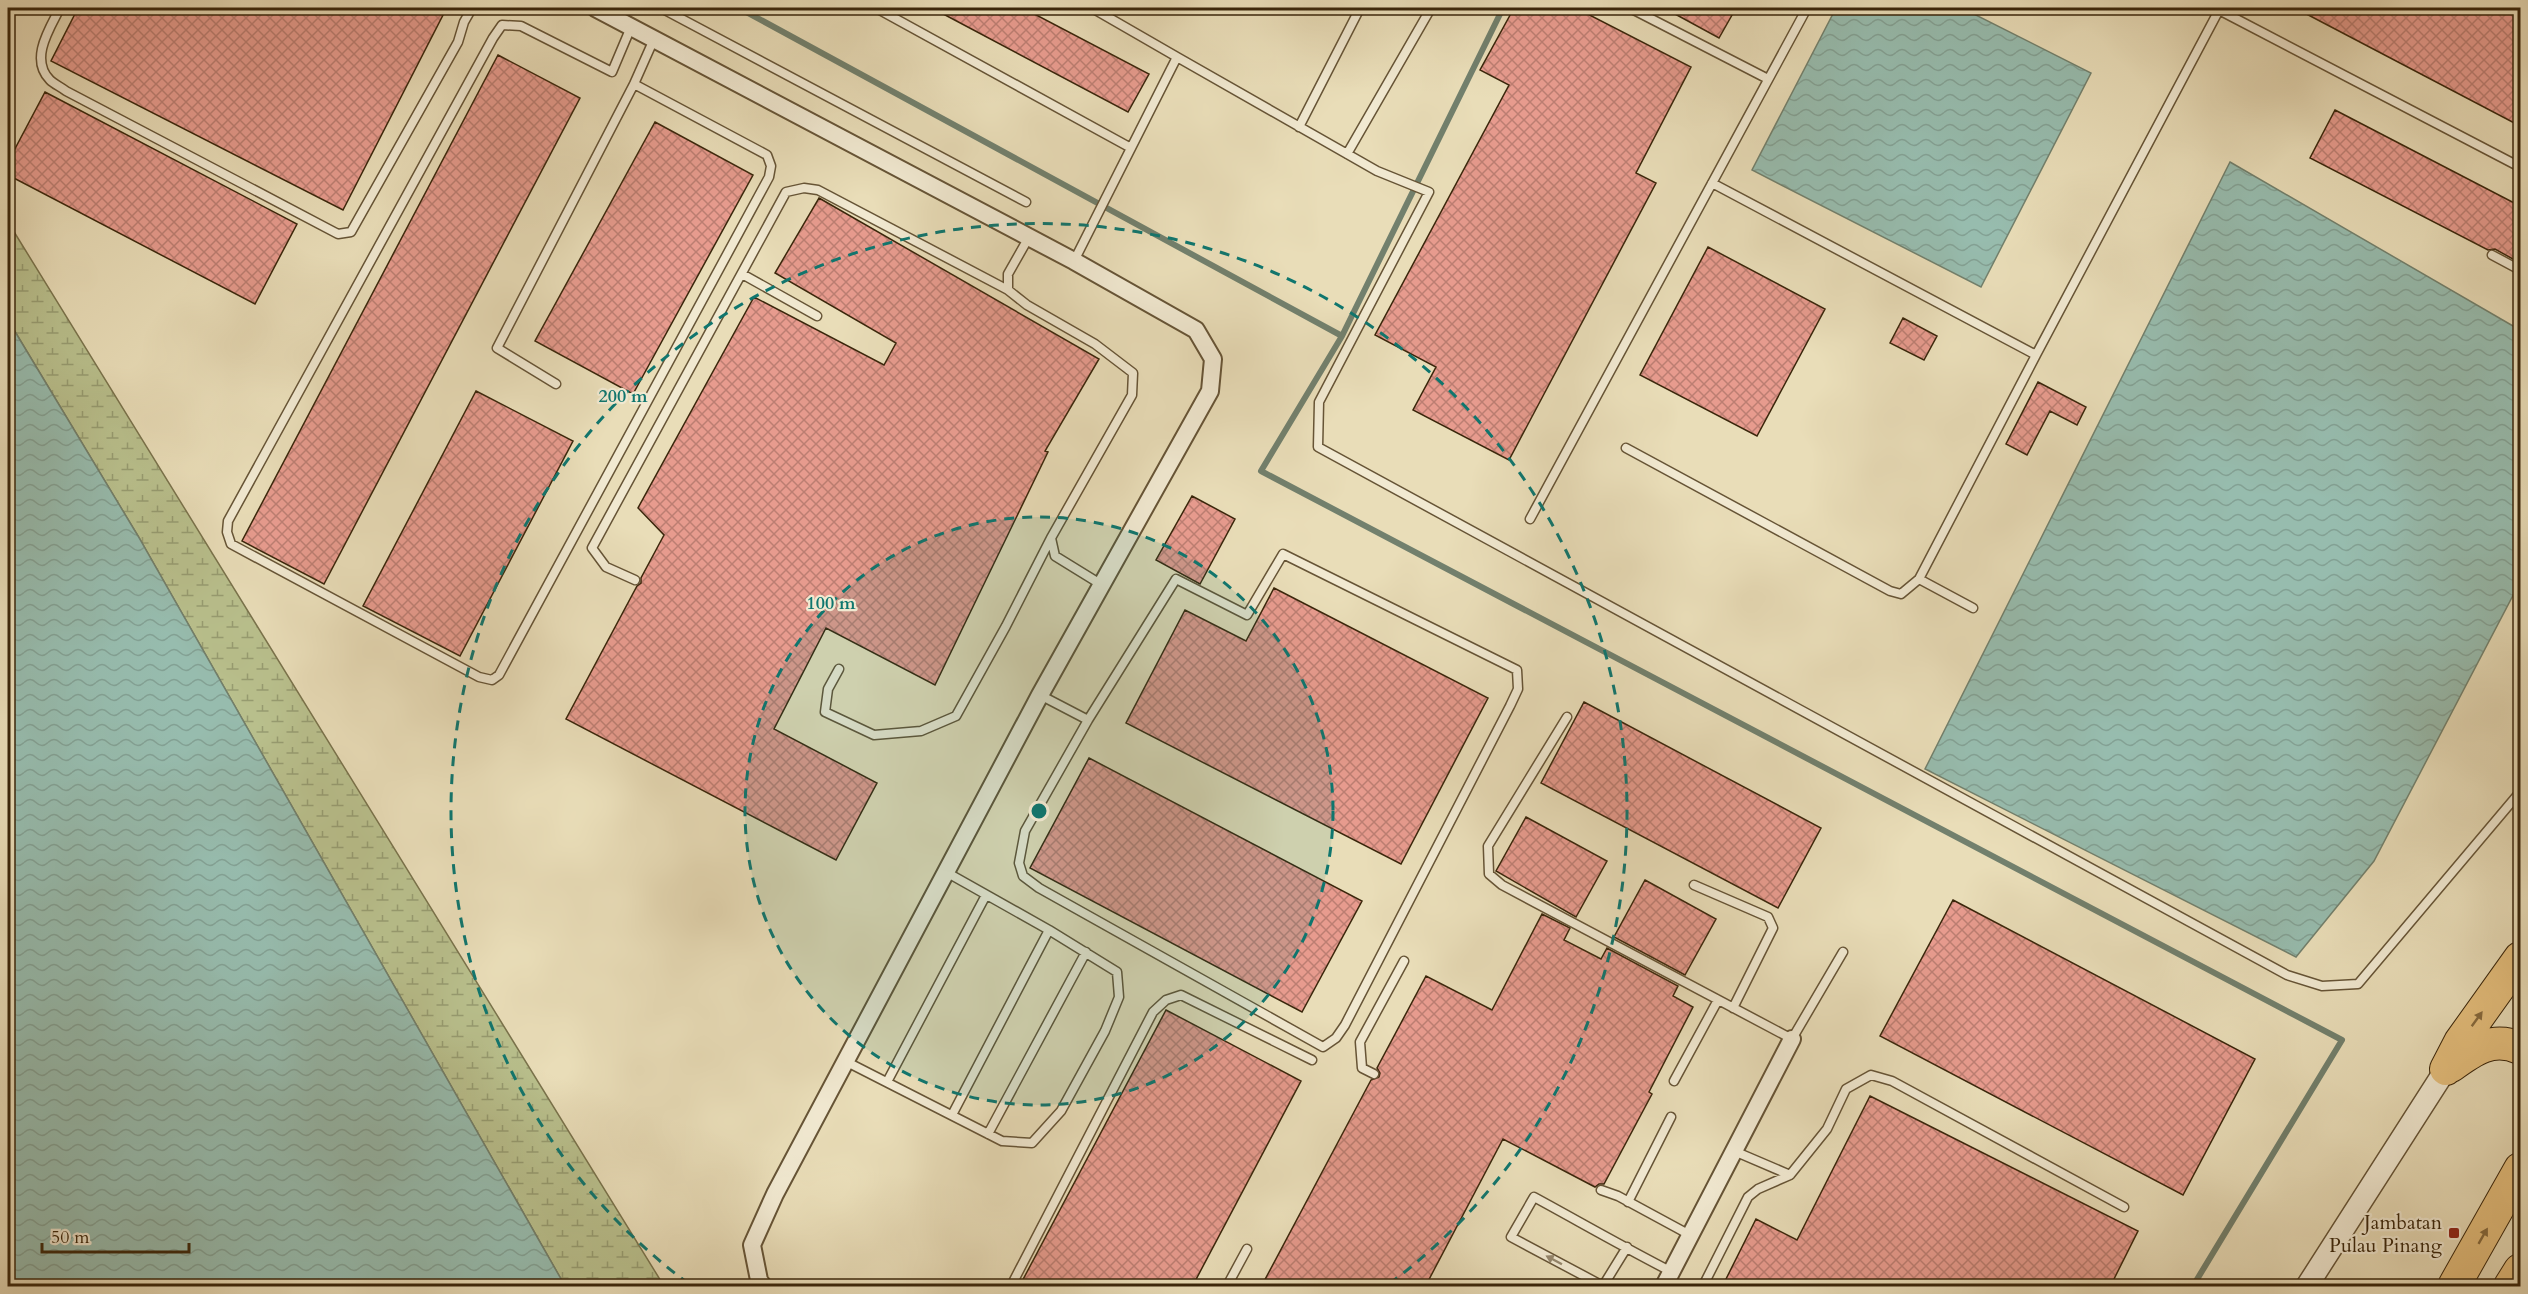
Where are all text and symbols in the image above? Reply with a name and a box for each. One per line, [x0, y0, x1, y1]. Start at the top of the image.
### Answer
text: 200 m [598, 384, 648, 409]
text: 100 m [806, 591, 856, 616]
centre of rings [1029, 801, 1049, 821]
one-way arrow [2470, 1012, 2482, 1027]
place label: Jambatan Pulau Pinang [2329, 1209, 2443, 1259]
scale bar [42, 1216, 189, 1254]
text: 50 m [51, 1225, 90, 1250]
marker: Jambatan Pulau Pinang [2447, 1226, 2461, 1240]
one-way arrow [2477, 1228, 2488, 1244]
one-way arrow [1545, 1255, 1562, 1265]

